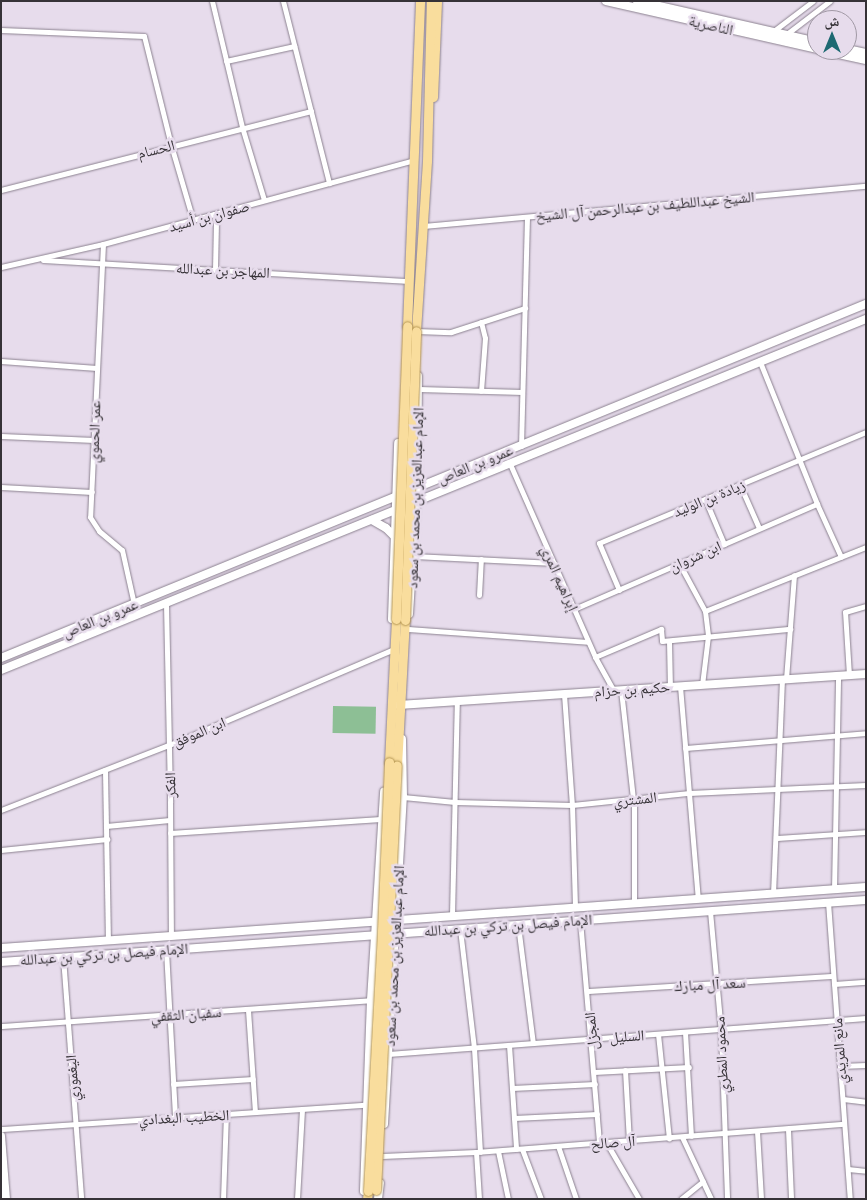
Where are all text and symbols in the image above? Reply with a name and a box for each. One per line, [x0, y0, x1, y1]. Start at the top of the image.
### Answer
north arrow [807, 10, 857, 60]
street label: الناصرية [687, 11, 735, 39]
text: ش [825, 12, 839, 30]
street label: الحسام [135, 136, 177, 162]
street label: الشيخ عبداللطيف بن عبدالرحمن آل الشيخ [535, 187, 755, 225]
street label: صفوان بن أسيد [167, 197, 251, 235]
street label: المهاجر بن عبدالله [176, 259, 270, 281]
street label: عمر الحموي [84, 400, 104, 464]
street label: الإمام عبدالعزيز بن محمد بن سعود [403, 407, 427, 589]
street label: عمرو بن العاص [435, 441, 515, 487]
street label: زيادة بن الوليد [670, 475, 748, 521]
street label: ابن شروان [666, 537, 724, 575]
street label: إبراهيم المري [538, 542, 582, 614]
street label: عمرو بن العاص [60, 595, 140, 641]
street label: حكيم بن حزام [593, 677, 671, 701]
street label: ابن الموفق [170, 713, 228, 751]
street label: الفكر [161, 772, 179, 798]
street label: المشتري [612, 788, 658, 810]
street label: الإمام عبدالعزيز بن محمد بن سعود [380, 865, 408, 1047]
street label: الإمام فيصل بن تركي بن عبدالله [423, 910, 593, 940]
street label: الإمام فيصل بن تركي بن عبدالله [19, 939, 189, 969]
street label: سعد آل مبارك [674, 973, 746, 995]
street label: سفيان الثقفي [150, 1003, 222, 1025]
street label: المجزل [580, 1011, 602, 1051]
street label: محمود المطري [710, 1016, 732, 1094]
street label: مانع المريدي [828, 1018, 850, 1084]
street label: السليل [609, 1026, 645, 1046]
street label: اليغموري [61, 1054, 83, 1102]
street label: الخطيب البغدادي [138, 1106, 230, 1128]
street label: آل صالح [590, 1131, 636, 1153]

